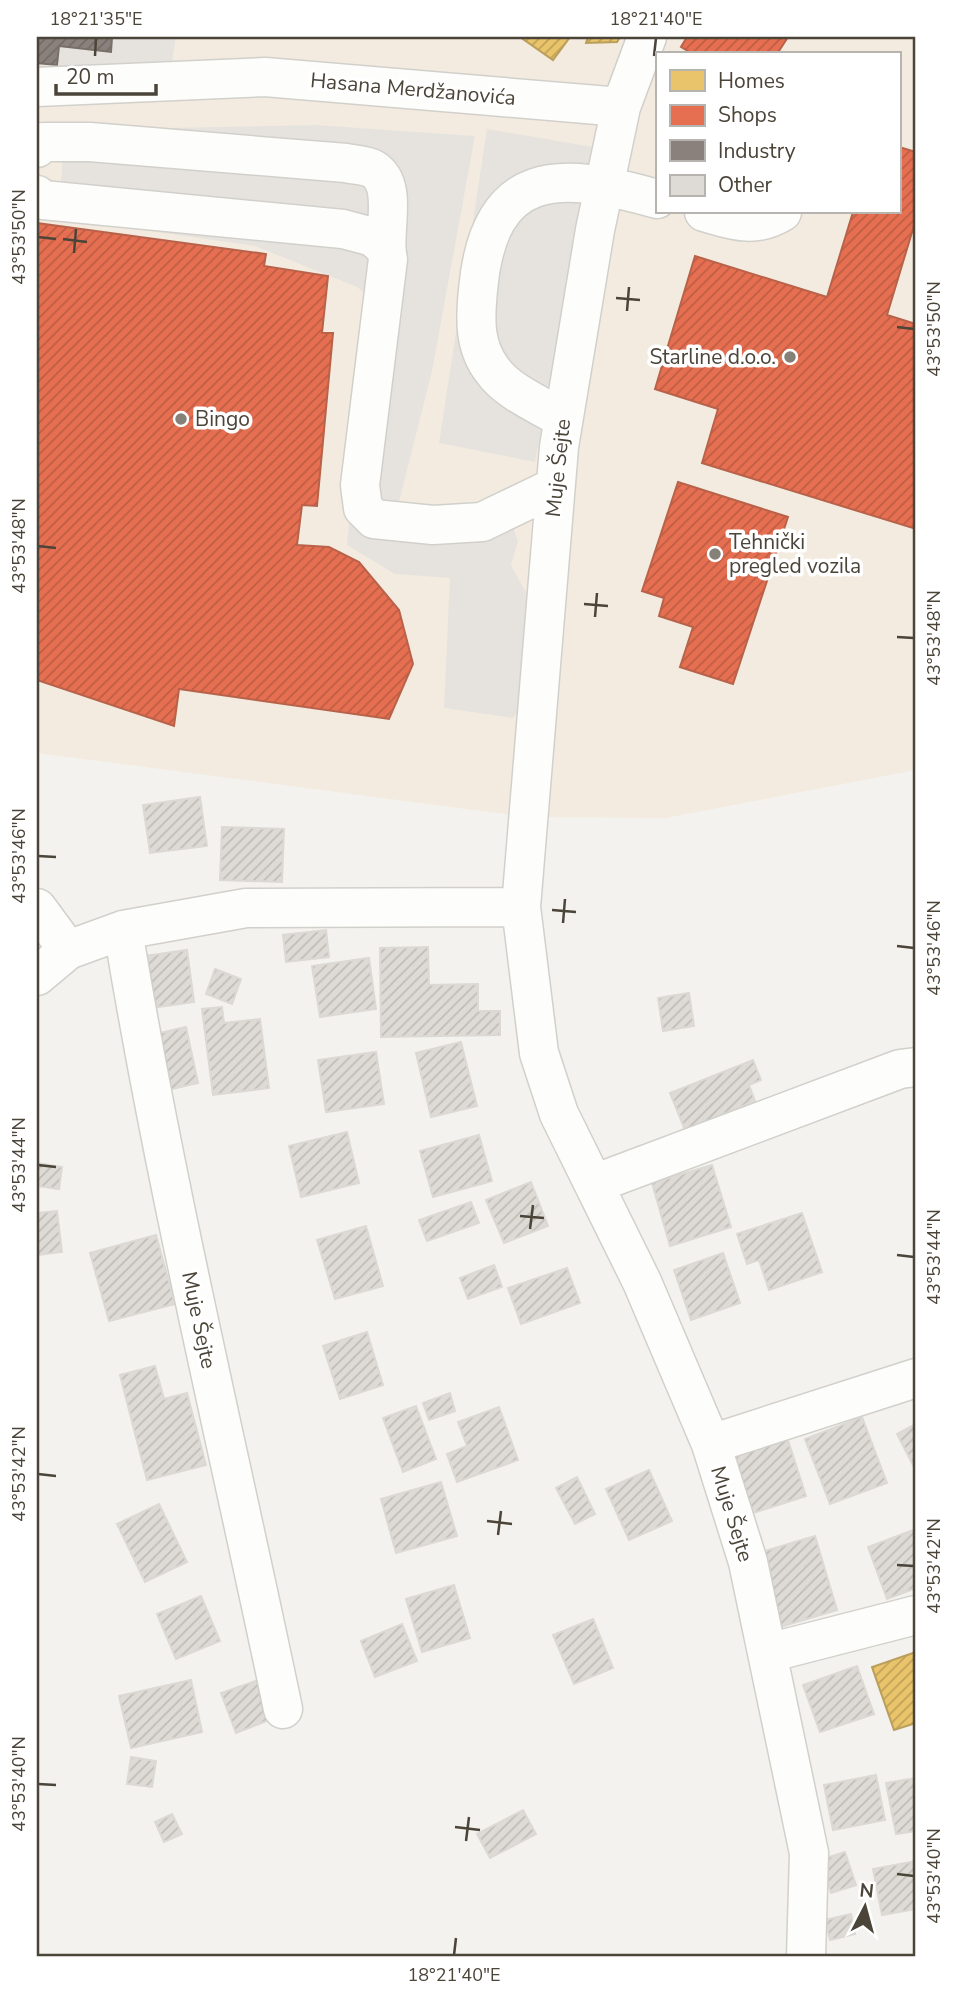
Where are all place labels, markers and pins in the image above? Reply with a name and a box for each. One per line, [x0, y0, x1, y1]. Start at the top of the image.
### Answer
place label: Starline d.o.o. [649, 343, 776, 371]
marker: Starline d.o.o. [782, 349, 798, 365]
place label: Bingo [195, 405, 250, 433]
marker: Bingo [173, 411, 189, 427]
place label: Tehnički pregled vozila [729, 528, 861, 580]
marker: Tehnički pregled vozila [707, 546, 723, 562]

